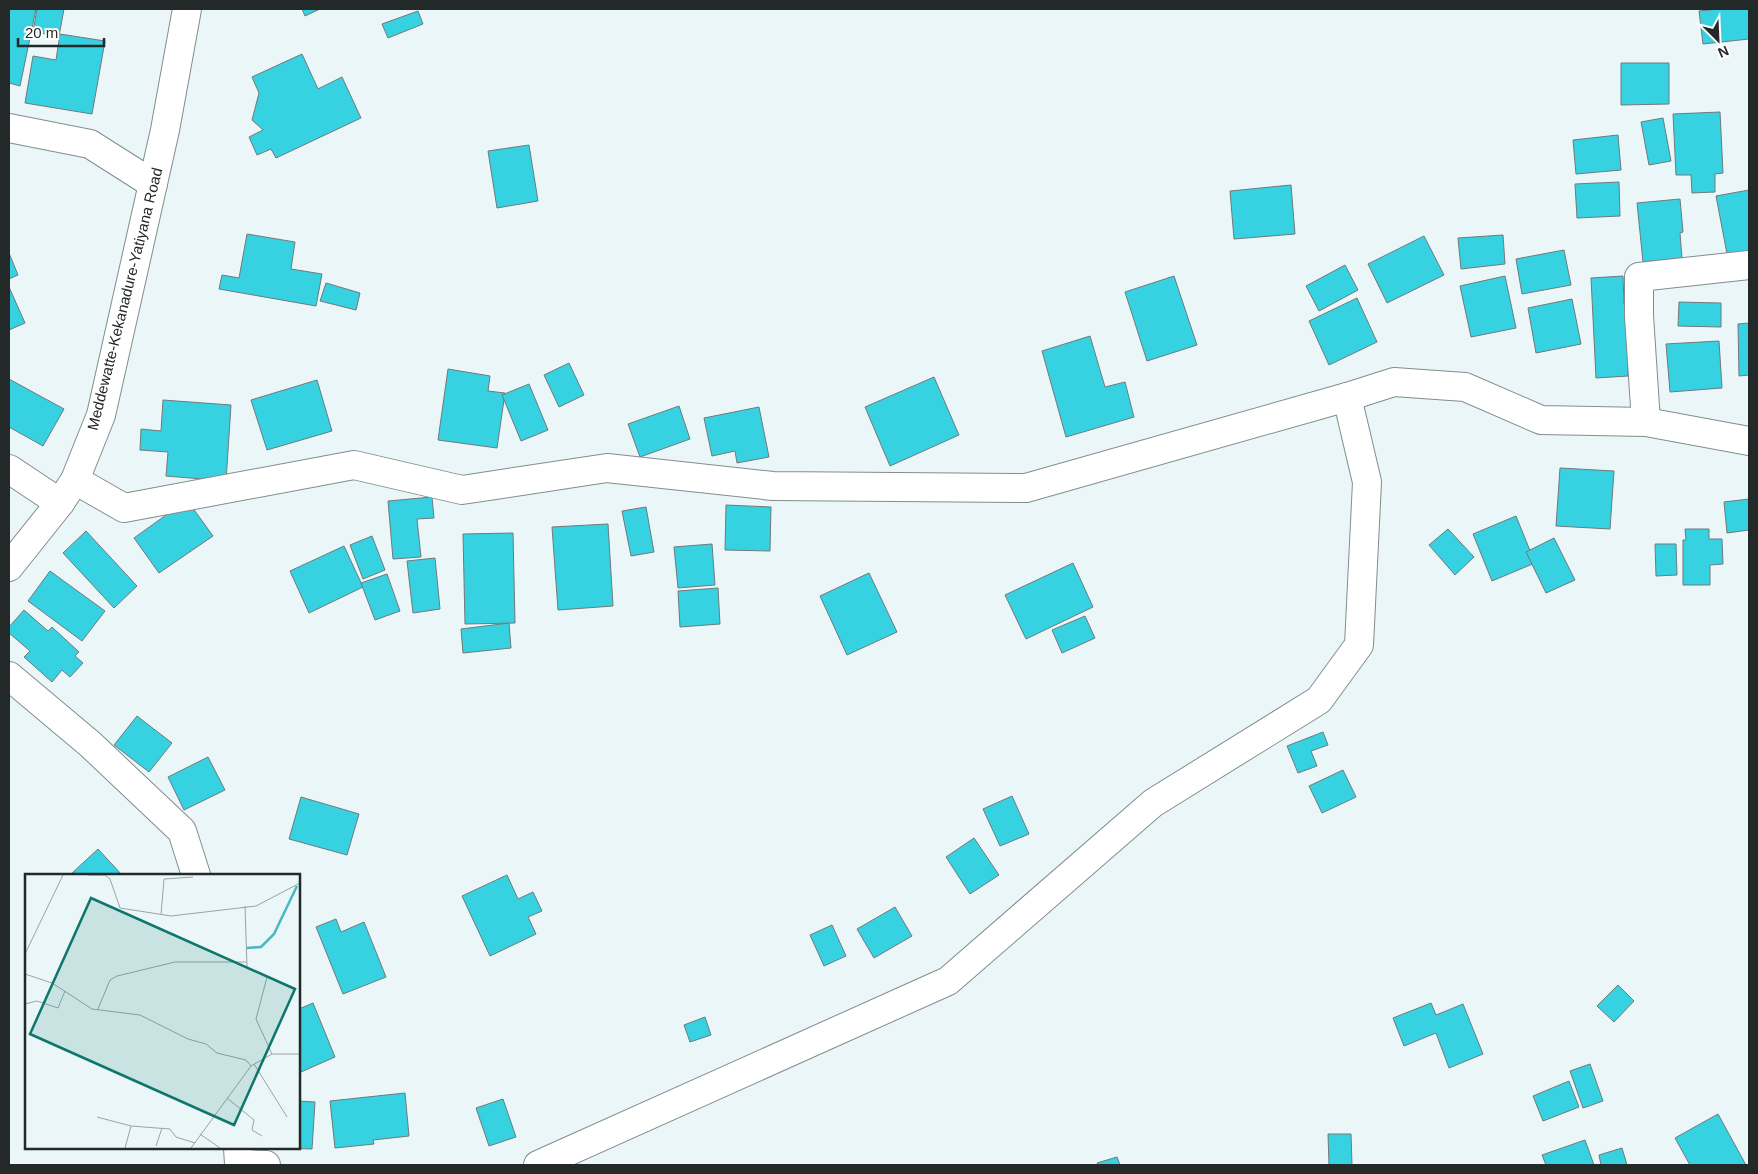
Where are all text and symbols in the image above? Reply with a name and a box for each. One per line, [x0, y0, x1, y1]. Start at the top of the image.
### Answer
scale bar [18, 15, 104, 47]
north arrow [1693, 15, 1743, 65]
text: 20 m [25, 24, 58, 41]
text: N [1715, 43, 1731, 61]
street label: Meddewatte-Kekanadure-Yatiyana Road [84, 166, 165, 432]
inset map [25, 874, 300, 1149]

